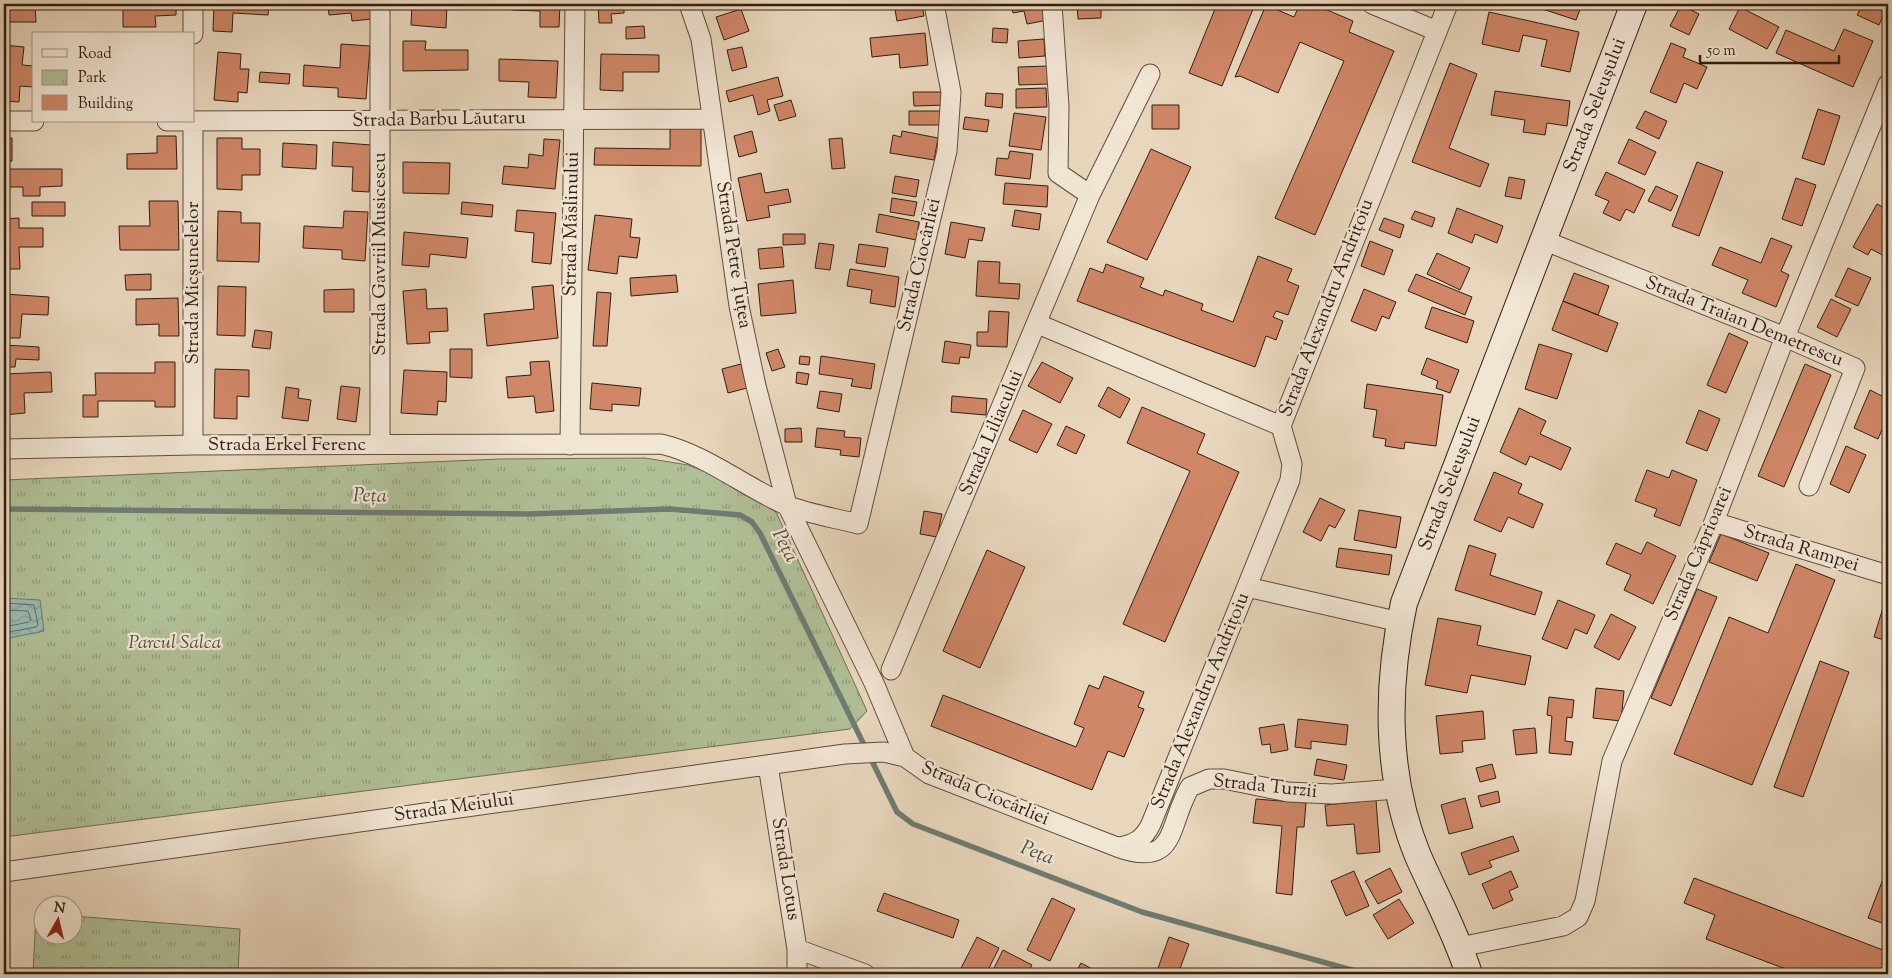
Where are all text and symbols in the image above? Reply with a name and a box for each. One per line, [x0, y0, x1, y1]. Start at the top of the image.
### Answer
legend [32, 32, 195, 122]
scale bar [1700, 32, 1838, 64]
street label: Strada Seleușului [1557, 34, 1633, 176]
text: 50 m [1706, 41, 1736, 62]
text: Road [78, 44, 112, 65]
text: Park [78, 68, 107, 89]
text: Building [78, 94, 133, 115]
street label: Strada Barbu Lăutaru [352, 105, 526, 135]
street label: Strada Măslinului [557, 151, 587, 297]
street label: Strada Gavriil Musicescu [367, 152, 394, 356]
street label: Strada Petre Țuțea [708, 179, 758, 331]
street label: Strada Ciocârliei [891, 195, 949, 335]
street label: Strada Alexandru Andrițoiu [1273, 195, 1381, 421]
street label: Strada Micșunelelor [180, 201, 207, 365]
street label: Strada Traian Demetrescu [1641, 270, 1847, 374]
street label: Strada Liliacului [953, 366, 1031, 500]
street label: Strada Seleușului [1412, 412, 1488, 554]
street label: Strada Erkel Ferenc [208, 432, 367, 459]
water label: Peța [353, 482, 387, 512]
street label: Strada Căprioarei [1658, 483, 1740, 625]
street label: Strada Rampei [1740, 519, 1862, 579]
water label: Peța [763, 524, 805, 568]
street label: Strada Alexandru Andrițoiu [1145, 589, 1257, 813]
park label: Parcul Salca [129, 630, 222, 657]
street label: Strada Ciocârliei [917, 755, 1053, 833]
street label: Strada Turzii [1212, 768, 1318, 806]
street label: Strada Meiului [392, 786, 516, 830]
street label: Strada Lotus [764, 816, 806, 922]
water label: Peța [1016, 834, 1058, 874]
north arrow [32, 896, 82, 946]
text: N [53, 898, 66, 920]

